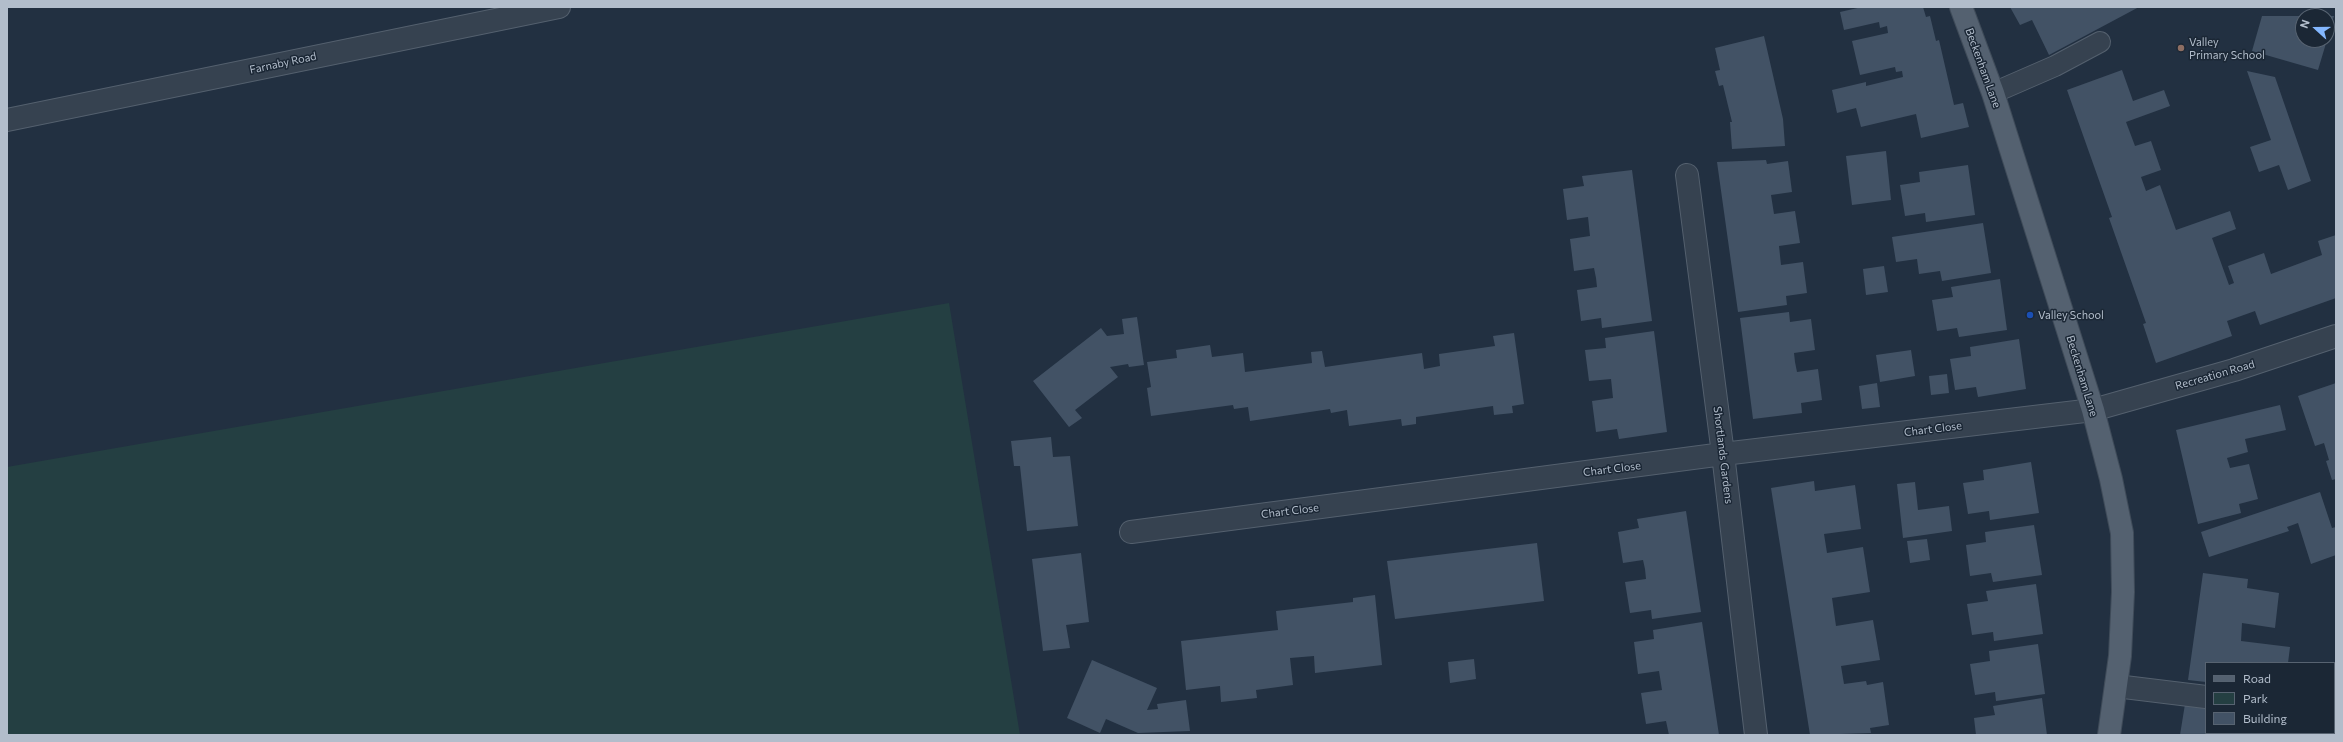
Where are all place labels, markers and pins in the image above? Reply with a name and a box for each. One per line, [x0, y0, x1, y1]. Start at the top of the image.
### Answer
place label: Valley Primary School [2189, 35, 2265, 61]
marker: Valley Primary School [2176, 43, 2186, 53]
place label: Valley School [2038, 308, 2104, 322]
marker: Valley School [2025, 310, 2035, 320]

